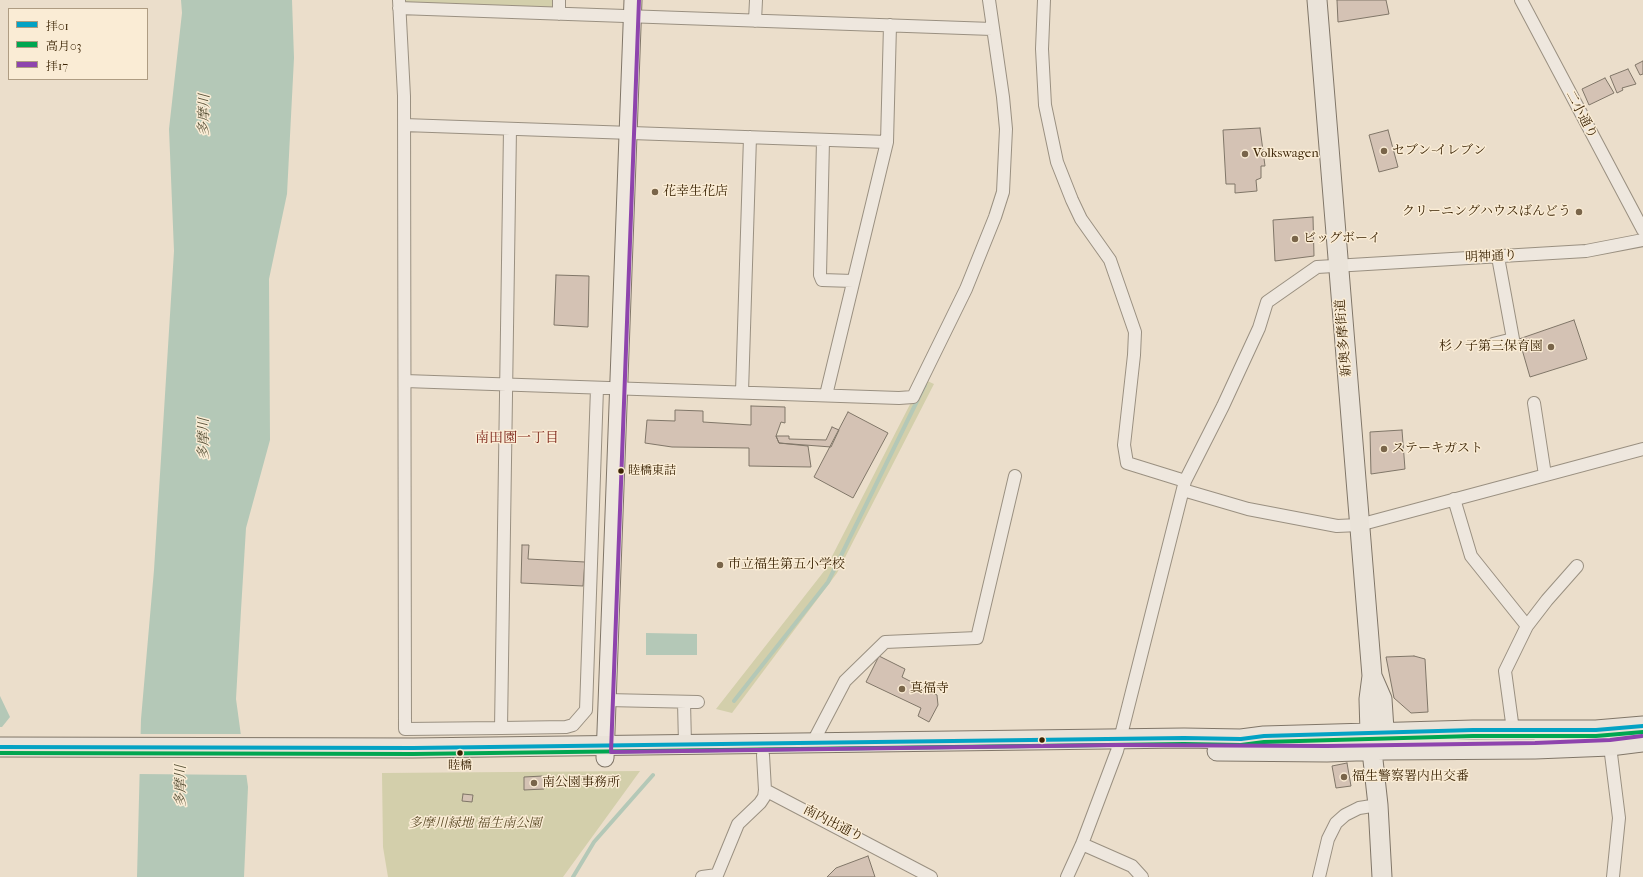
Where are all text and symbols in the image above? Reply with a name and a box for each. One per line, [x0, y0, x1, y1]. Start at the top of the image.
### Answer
legend [8, 8, 148, 80]
text: 拝01 [46, 19, 69, 33]
text: 高月03 [46, 39, 82, 53]
text: 拝17 [46, 59, 68, 73]
street label: 二小通り [1562, 88, 1600, 142]
water label: 多摩川 [196, 94, 214, 136]
place label: セブン-イレブン [1392, 143, 1486, 159]
place label: Volkswagen [1253, 146, 1319, 162]
marker: セブン-イレブン [1379, 146, 1389, 156]
marker: Volkswagen [1240, 149, 1250, 159]
place label: 花幸生花店 [663, 184, 728, 200]
marker: 花幸生花店 [650, 187, 660, 197]
place label: クリーニングハウスばんどう [1402, 204, 1571, 220]
marker: クリーニングハウスばんどう [1574, 207, 1584, 217]
place label: ビッグボーイ [1303, 231, 1381, 247]
marker: ビッグボーイ [1290, 234, 1300, 244]
street label: 明神通り [1465, 248, 1517, 266]
street label: 新奥多摩街道 [1333, 298, 1355, 378]
place label: 杉ノ子第三保育園 [1439, 339, 1543, 355]
marker: 杉ノ子第三保育園 [1546, 342, 1556, 352]
water label: 多摩川 [197, 418, 213, 460]
district label: 南田園一丁目 [475, 431, 559, 447]
place label: ステーキガスト [1392, 441, 1483, 457]
marker: ステーキガスト [1379, 444, 1389, 454]
place label: 睦橋東詰 [628, 464, 676, 478]
marker: 睦橋東詰 [616, 466, 626, 476]
place label: 市立福生第五小学校 [728, 557, 845, 573]
marker: 市立福生第五小学校 [715, 560, 725, 570]
place label: 真福寺 [910, 681, 949, 697]
marker: 真福寺 [897, 684, 907, 694]
unlabelled marker [1037, 735, 1047, 745]
marker: 睦橋 [455, 748, 465, 758]
place label: 睦橋 [448, 759, 472, 773]
water label: 多摩川 [174, 765, 190, 807]
place label: 福生警察署内出交番 [1352, 769, 1469, 785]
marker: 福生警察署内出交番 [1339, 772, 1349, 782]
place label: 南公園事務所 [542, 775, 620, 791]
marker: 南公園事務所 [529, 778, 539, 788]
street label: 南内出通り [801, 802, 865, 846]
park label: 多摩川緑地 福生南公園 [409, 816, 541, 832]

